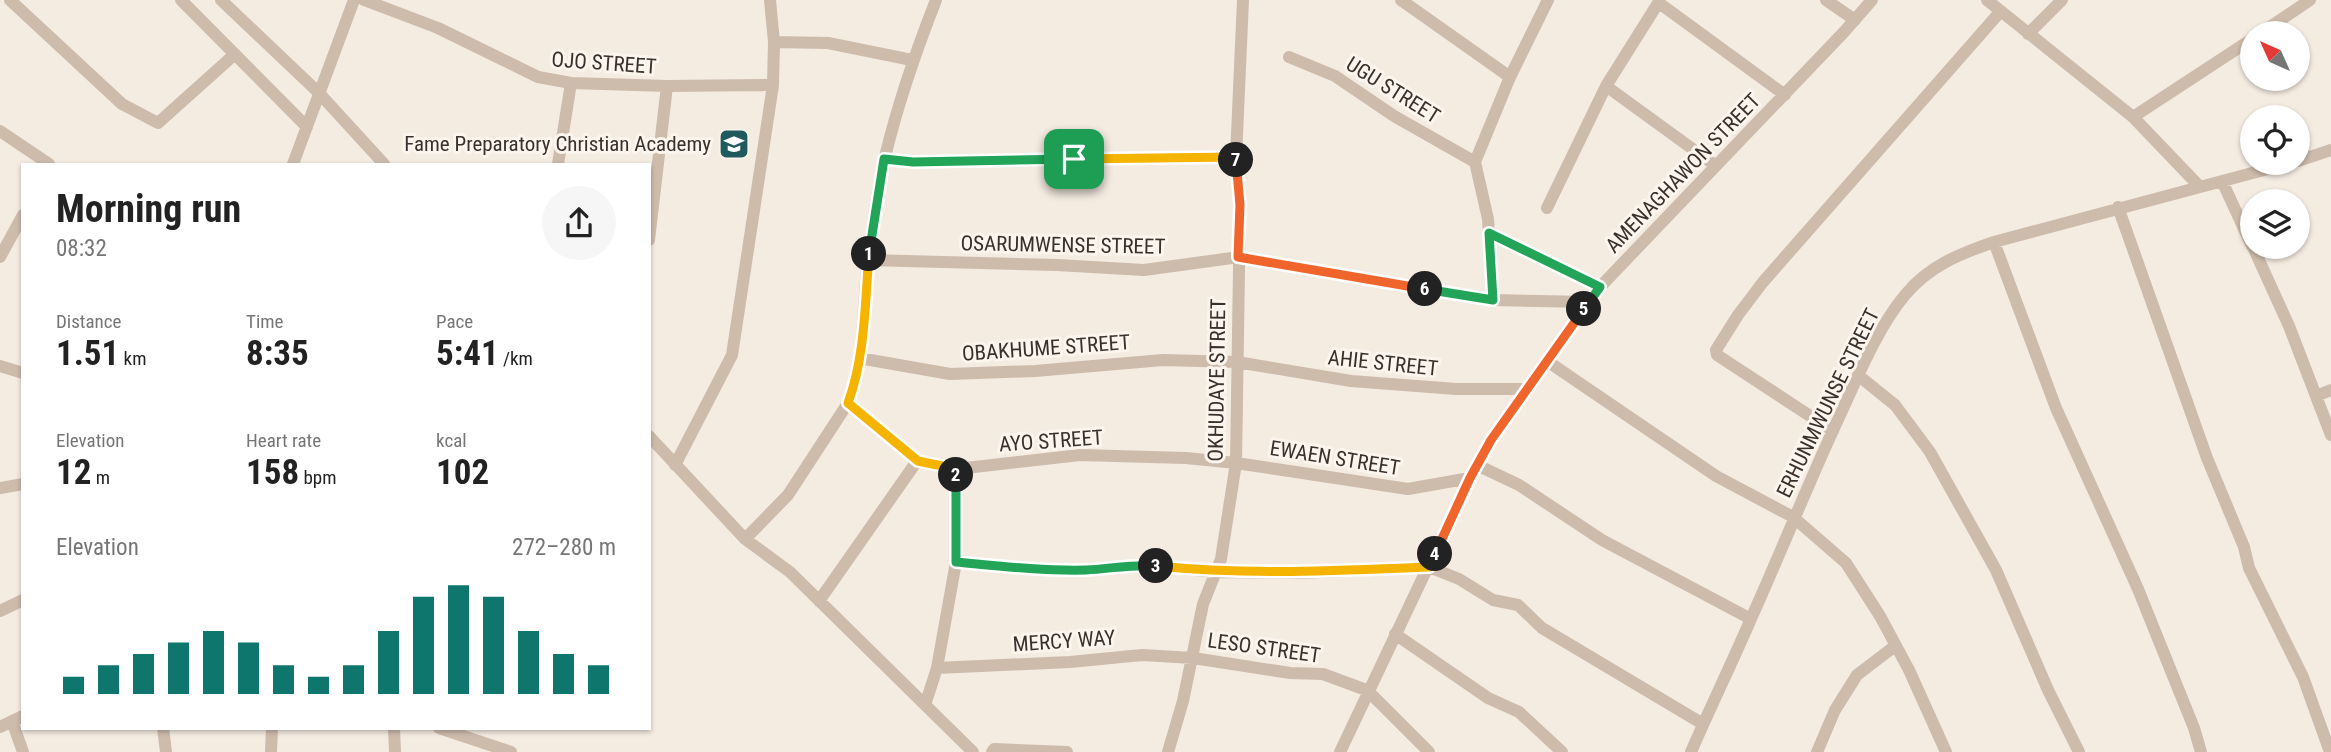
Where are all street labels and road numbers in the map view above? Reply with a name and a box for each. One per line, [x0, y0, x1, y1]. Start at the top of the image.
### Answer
street label: OJO STREET [551, 47, 657, 79]
street label: UGU STREET [1342, 52, 1444, 128]
street label: AMENAGHAWON STREET [1601, 88, 1765, 258]
street label: OSARUMWENSE STREET [960, 231, 1166, 259]
street label: OKHUDAYE STREET [1204, 298, 1230, 462]
street label: ERHUNMWUNSE STREET [1772, 305, 1884, 501]
street label: OBAKHUME STREET [961, 330, 1131, 366]
street label: AHIE STREET [1327, 345, 1439, 381]
street label: AYO STREET [998, 425, 1104, 457]
street label: EWAEN STREET [1268, 436, 1402, 480]
street label: MERCY WAY [1012, 625, 1116, 657]
street label: LESO STREET [1206, 628, 1322, 668]

